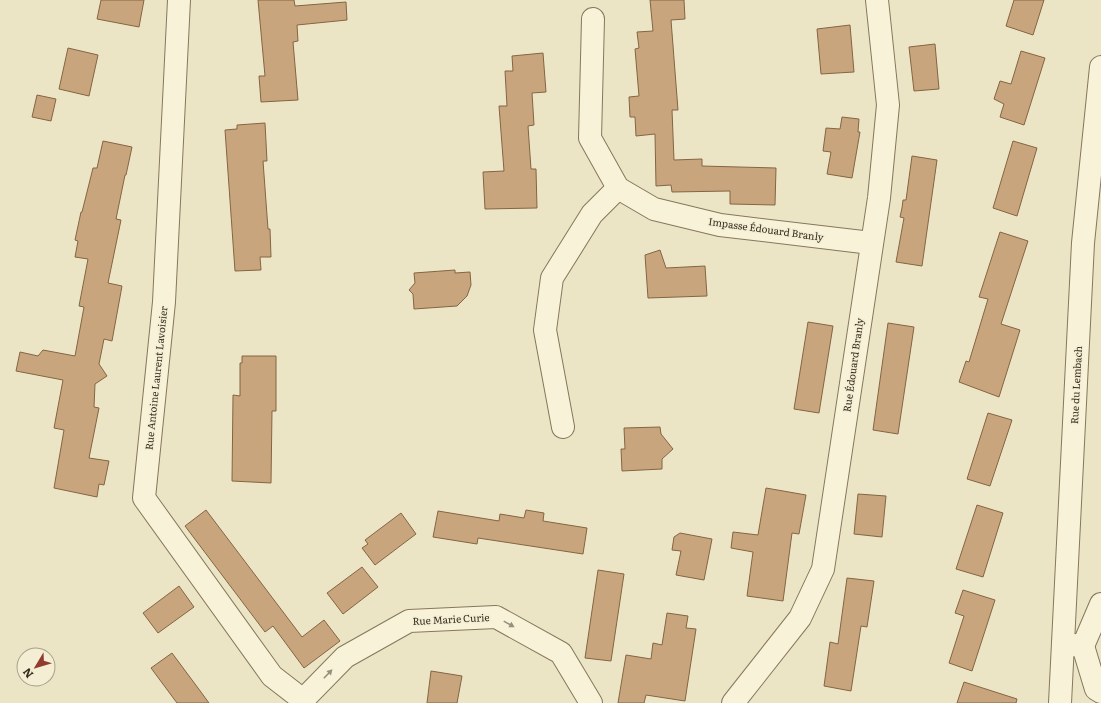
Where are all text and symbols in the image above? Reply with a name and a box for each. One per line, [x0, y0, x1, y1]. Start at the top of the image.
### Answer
street label: Impasse Édouard Branly [708, 213, 825, 244]
street label: Rue Antoine Laurent Lavoisier [140, 305, 171, 451]
street label: Rue Édouard Branly [838, 317, 867, 413]
street label: Rue du Lembach [1066, 345, 1085, 425]
street label: Rue Marie Curie [412, 609, 490, 628]
one-way arrow [504, 621, 515, 628]
north arrow [16, 647, 56, 687]
text: N [18, 665, 36, 682]
one-way arrow [324, 669, 333, 679]

